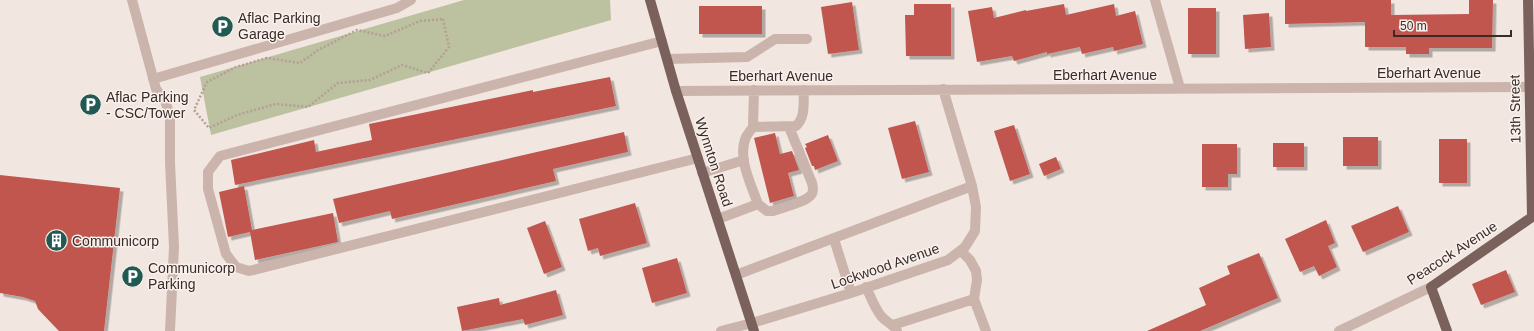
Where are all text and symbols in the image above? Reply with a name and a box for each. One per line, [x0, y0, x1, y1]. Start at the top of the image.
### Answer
place label: Aflac Parking Garage [238, 10, 320, 42]
scale bar [1394, 12, 1511, 38]
parking icon: Aflac Parking Garage [209, 13, 235, 39]
text: 50 m [1400, 19, 1427, 33]
street label: Eberhart Avenue [1377, 65, 1481, 81]
street label: Eberhart Avenue [1053, 67, 1157, 83]
street label: Eberhart Avenue [729, 68, 833, 84]
street label: 13th Street [1506, 75, 1524, 143]
place label: Aflac Parking - CSC/Tower [106, 89, 188, 121]
parking icon: Aflac Parking - CSC/Tower [78, 92, 104, 118]
street label: Wynnton Road [692, 116, 736, 208]
street label: Peacock Avenue [1404, 218, 1500, 288]
building icon: Communicorp [44, 228, 70, 254]
place label: Communicorp [72, 233, 159, 249]
street label: Lockwood Avenue [829, 240, 941, 292]
place label: Communicorp Parking [148, 260, 235, 292]
parking icon: Communicorp Parking [120, 263, 146, 289]

